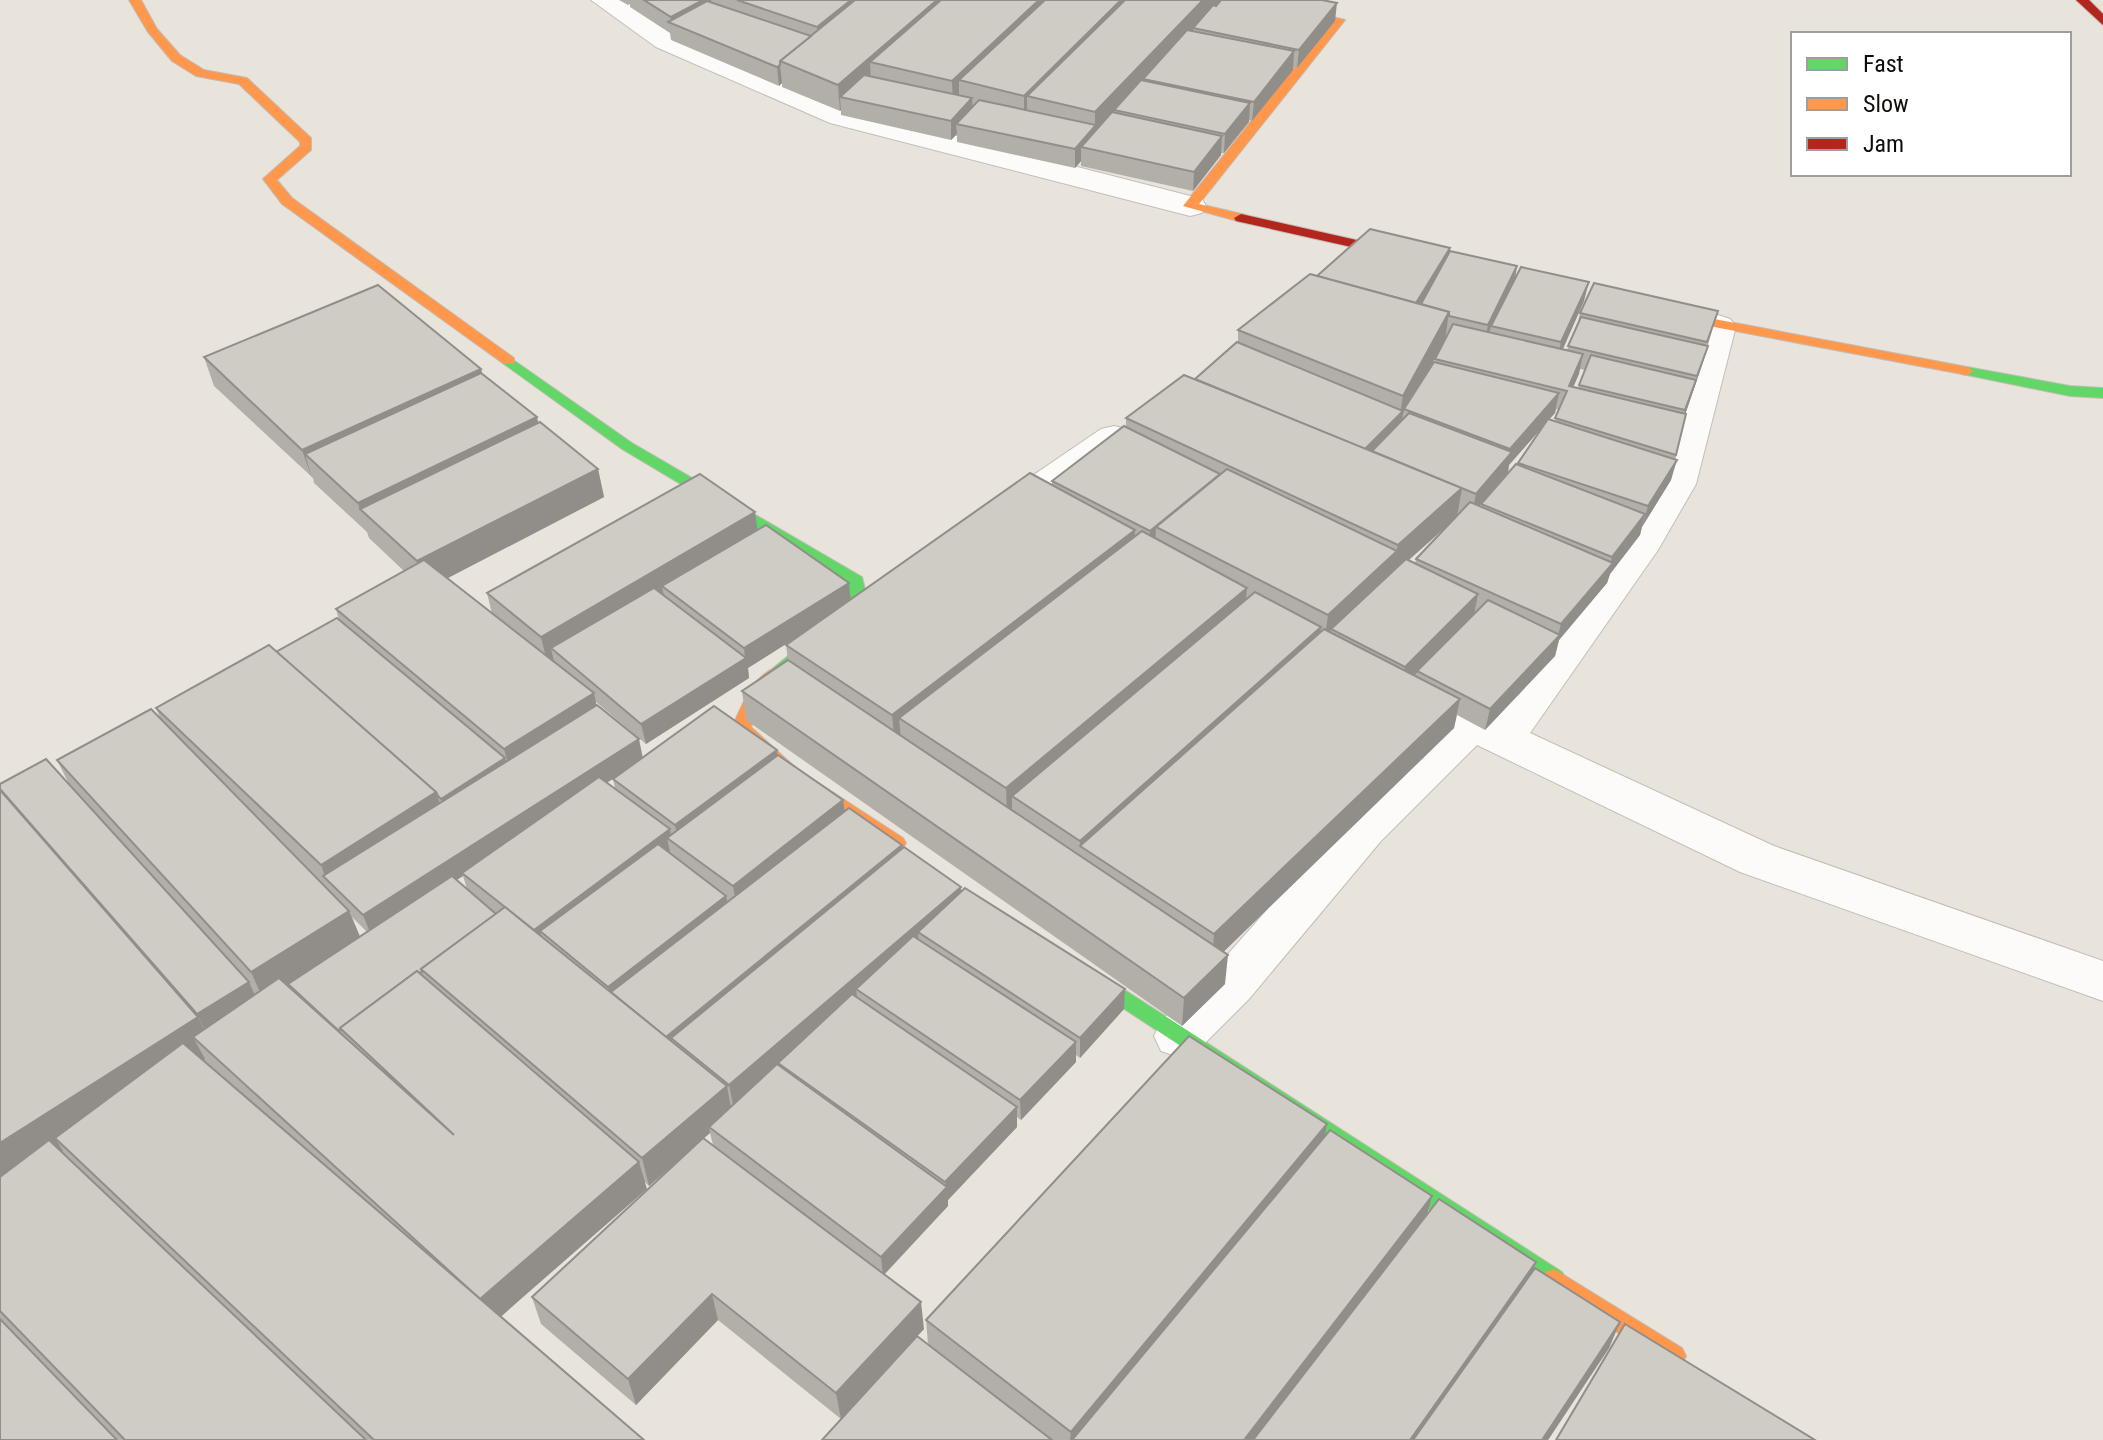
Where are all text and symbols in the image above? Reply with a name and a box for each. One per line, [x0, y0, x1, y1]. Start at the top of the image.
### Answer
legend [1791, 32, 2071, 176]
text: Fast [1863, 50, 1904, 78]
text: Slow [1863, 90, 1909, 118]
text: Jam [1863, 130, 1904, 158]

